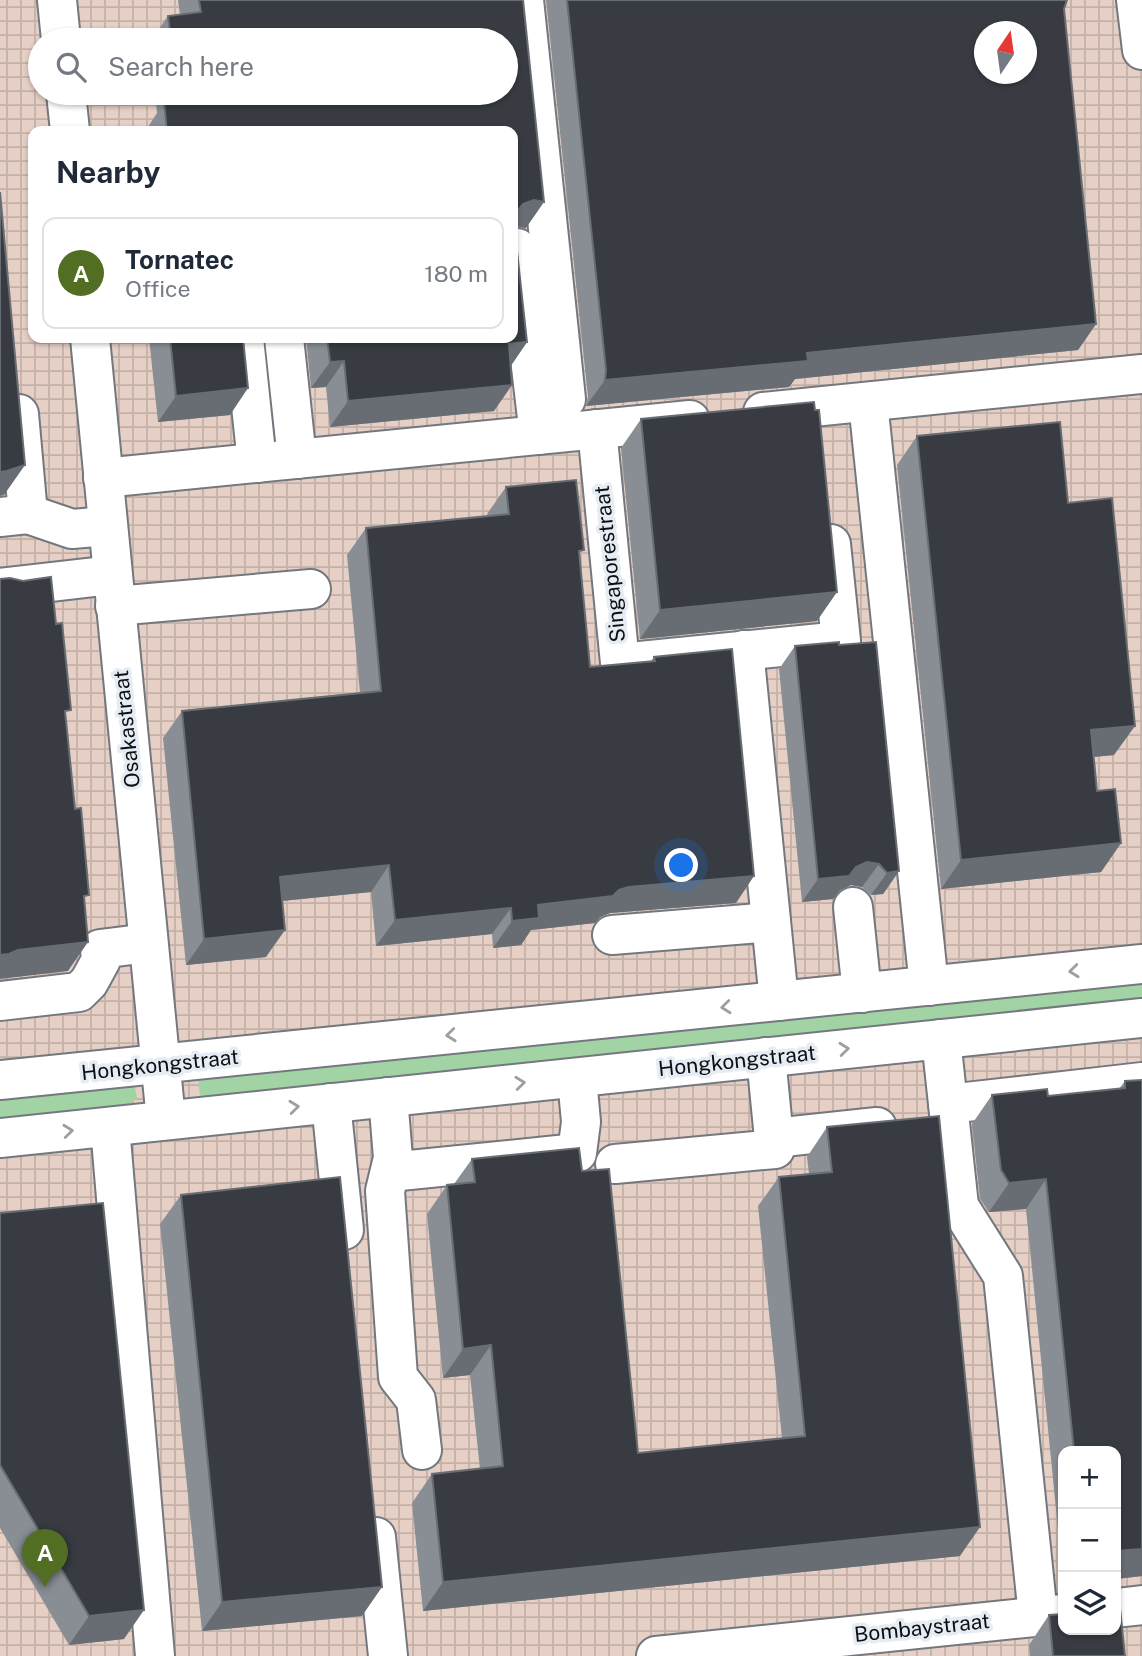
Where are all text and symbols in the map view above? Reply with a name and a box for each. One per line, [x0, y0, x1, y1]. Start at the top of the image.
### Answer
north arrow [974, 21, 1037, 84]
search box [28, 28, 518, 105]
icon: search [52, 48, 90, 86]
text: Search here [108, 51, 254, 82]
text: Nearby [56, 154, 160, 190]
text: Tornatec [125, 244, 234, 275]
text: A [73, 260, 89, 287]
text: 180 m [424, 260, 488, 287]
text: Office [125, 275, 191, 302]
street label: Singaporestraat [589, 484, 630, 644]
street label: Osakastraat [108, 669, 145, 789]
your location [664, 848, 698, 882]
one-way arrow [1068, 963, 1079, 978]
one-way arrow [720, 999, 732, 1014]
one-way arrow [445, 1027, 456, 1042]
street label: Hongkongstraat [657, 1040, 817, 1081]
one-way arrow [838, 1042, 850, 1057]
street label: Hongkongstraat [80, 1044, 240, 1085]
one-way arrow [515, 1076, 526, 1091]
one-way arrow [289, 1100, 300, 1115]
one-way arrow [63, 1124, 74, 1139]
map controls [1058, 1446, 1121, 1635]
button: + [1058, 1446, 1121, 1509]
button: − [1058, 1509, 1121, 1572]
pin: A [22, 1529, 68, 1587]
button: layers [1058, 1572, 1121, 1635]
street label: Bombaystraat [853, 1608, 991, 1647]

